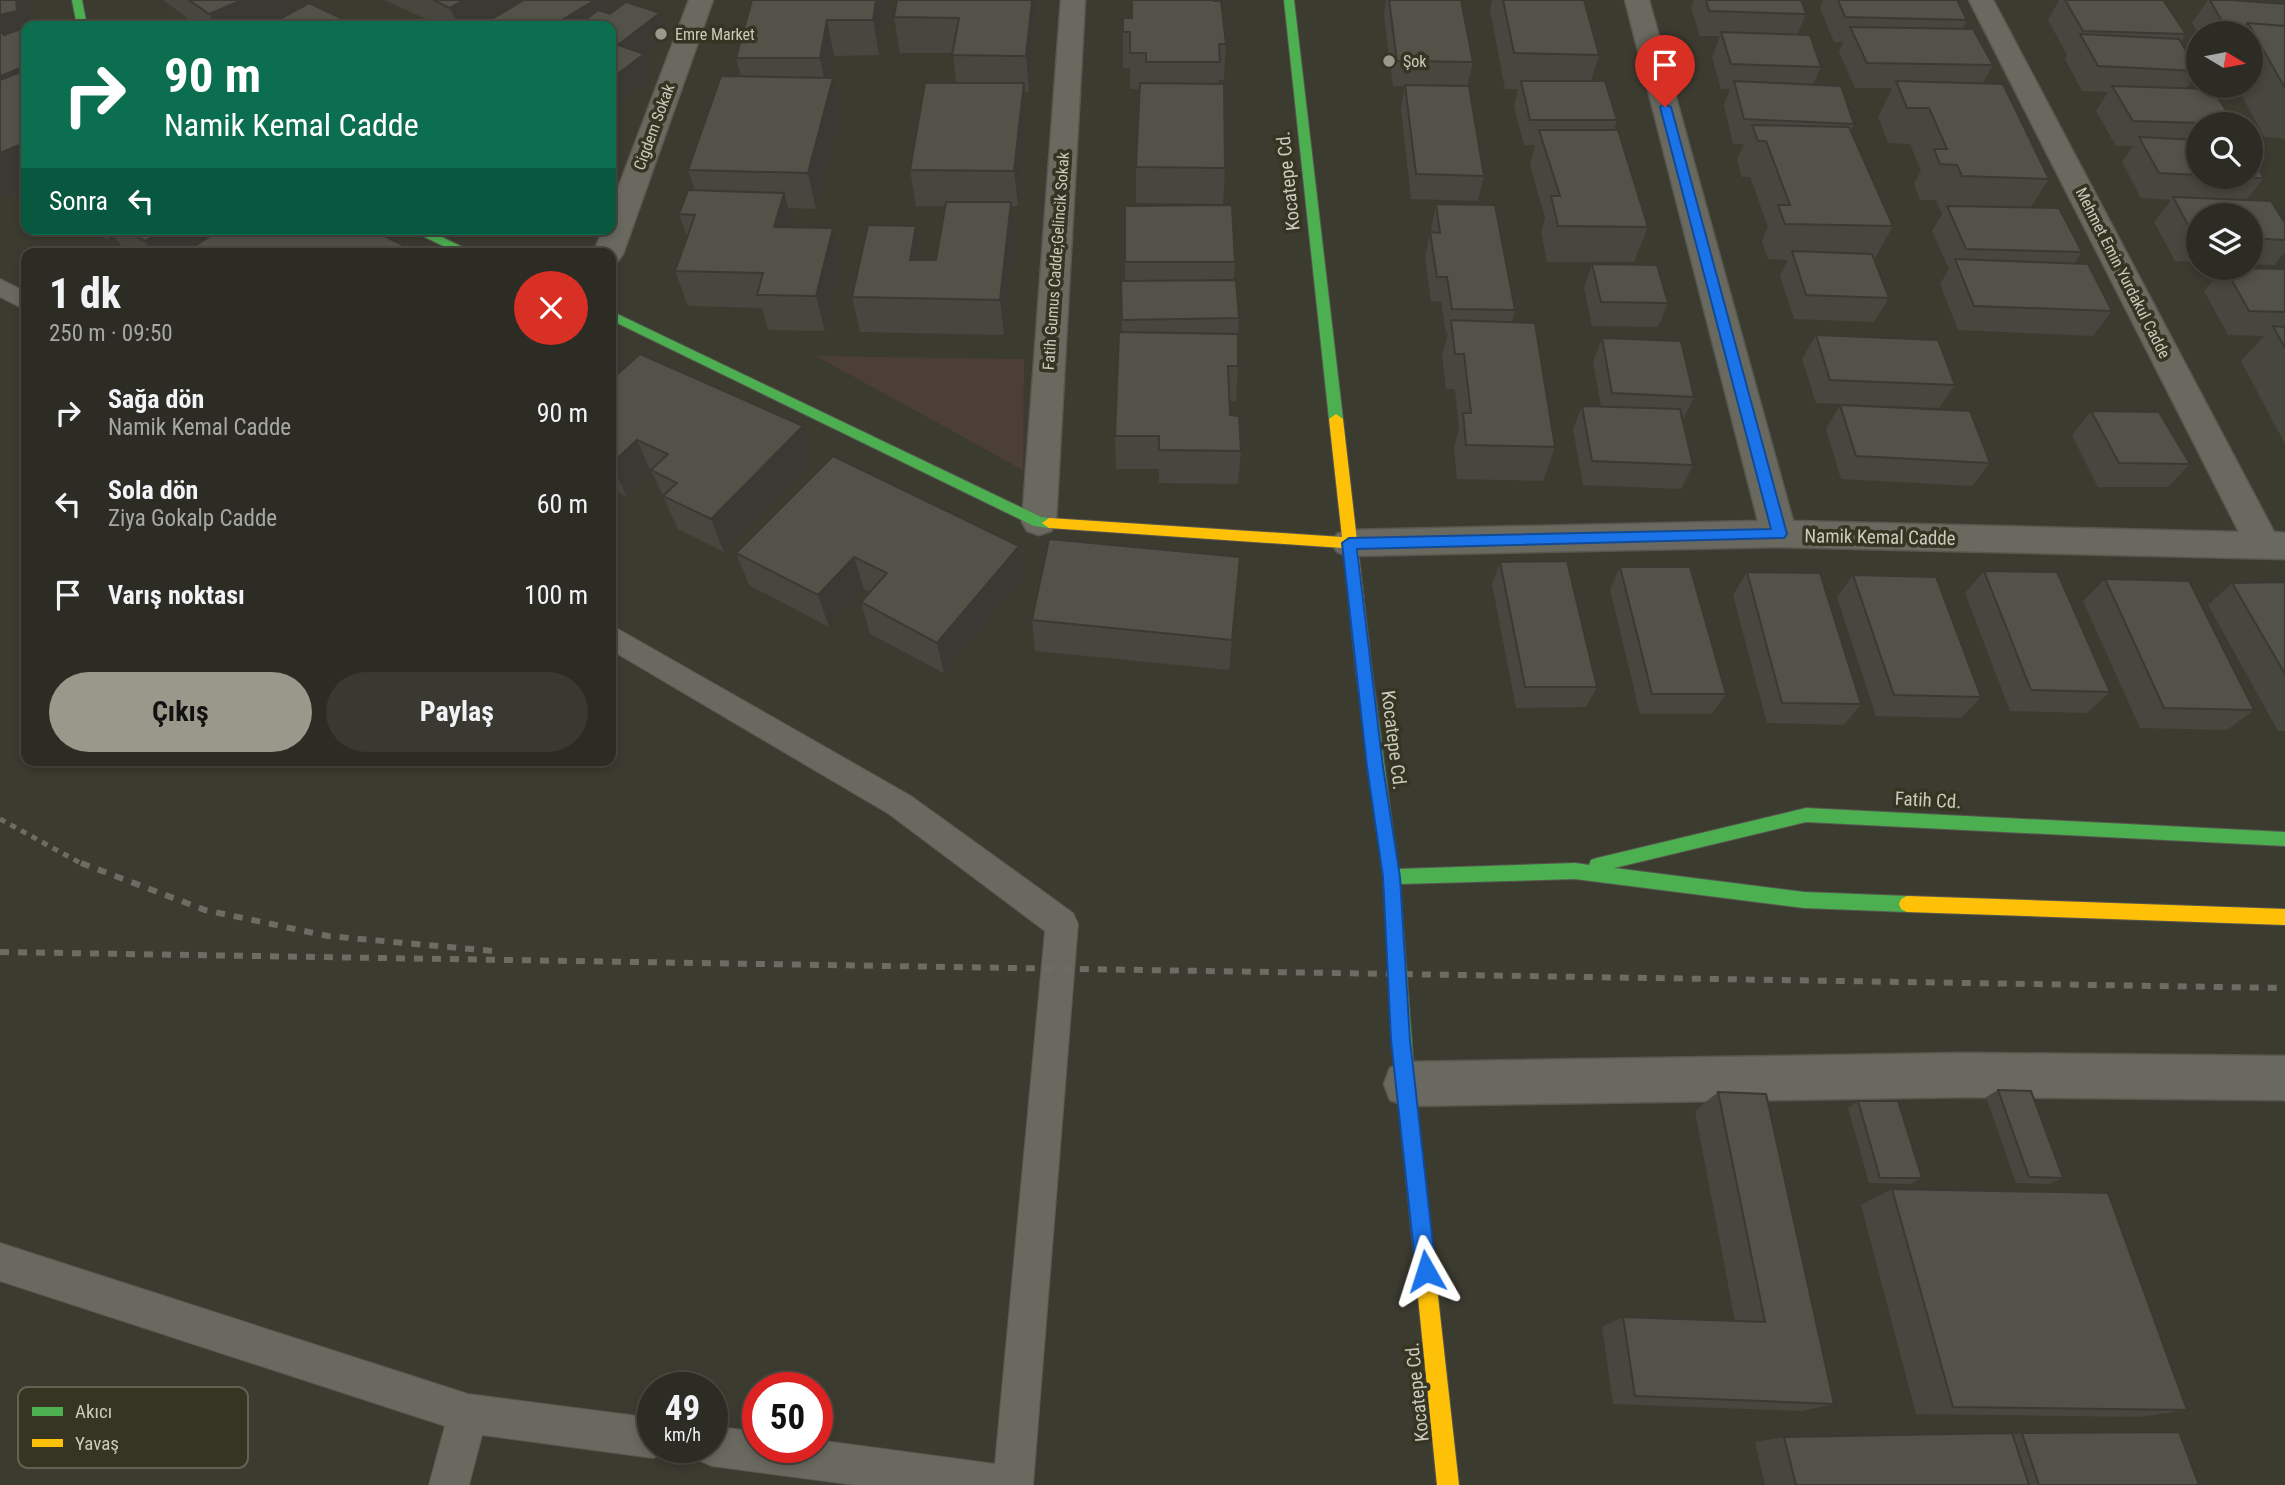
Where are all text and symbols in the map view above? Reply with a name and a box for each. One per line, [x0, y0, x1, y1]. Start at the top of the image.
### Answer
north arrow [2186, 21, 2263, 98]
map controls [2186, 21, 2263, 280]
place label: Emre Market [675, 25, 755, 44]
marker: Emre Market [653, 26, 669, 42]
pin [1635, 35, 1695, 107]
icon: arrive [1646, 46, 1684, 84]
text: 90 m [164, 47, 261, 104]
icon: right [49, 49, 140, 140]
place label: Şok [1403, 52, 1427, 71]
marker: Şok [1381, 53, 1397, 69]
street label: Cigdem Sokak [630, 81, 679, 173]
text: Namik Kemal Cadde [164, 106, 419, 144]
button: search [2186, 112, 2263, 189]
street label: Kocatepe Cd. [1271, 130, 1305, 232]
street label: Fatih Gumus Cadde;Gelincik Sokak [1039, 151, 1073, 371]
icon: left [122, 182, 160, 220]
street label: Mehmet Emin Yurdakul Cadde [2072, 185, 2174, 361]
text: Sonra [49, 186, 108, 216]
button: layers [2186, 203, 2263, 280]
text: 1 dk [49, 269, 121, 318]
button: close [514, 271, 588, 345]
text: 250 m · 09:50 [49, 320, 173, 347]
text: Sağa dön [108, 384, 204, 414]
icon: right [49, 394, 87, 432]
text: 90 m [537, 398, 588, 428]
text: Namik Kemal Cadde [108, 414, 291, 441]
text: Sola dön [108, 475, 198, 505]
icon: left [49, 485, 87, 523]
text: 60 m [537, 489, 588, 519]
text: Ziya Gokalp Cadde [108, 505, 277, 532]
street label: Namik Kemal Cadde [1804, 524, 1956, 550]
icon: arrive [49, 576, 87, 614]
text: Varış noktası [108, 580, 245, 610]
text: 100 m [524, 580, 588, 610]
button: Çıkış [49, 672, 312, 752]
button: Paylaş [326, 672, 588, 752]
street label: Kocatepe Cd. [1376, 689, 1412, 791]
street label: Fatih Cd. [1894, 787, 1962, 813]
position arrow [1389, 1234, 1463, 1308]
street label: Kocatepe Cd. [1400, 1341, 1434, 1443]
speed limit sign: 50 [742, 1372, 833, 1463]
legend [18, 1387, 248, 1468]
text: 49 [665, 1388, 700, 1429]
text: Akıcı [75, 1400, 112, 1423]
text: km/h [664, 1424, 701, 1445]
text: Yavaş [75, 1432, 119, 1455]

